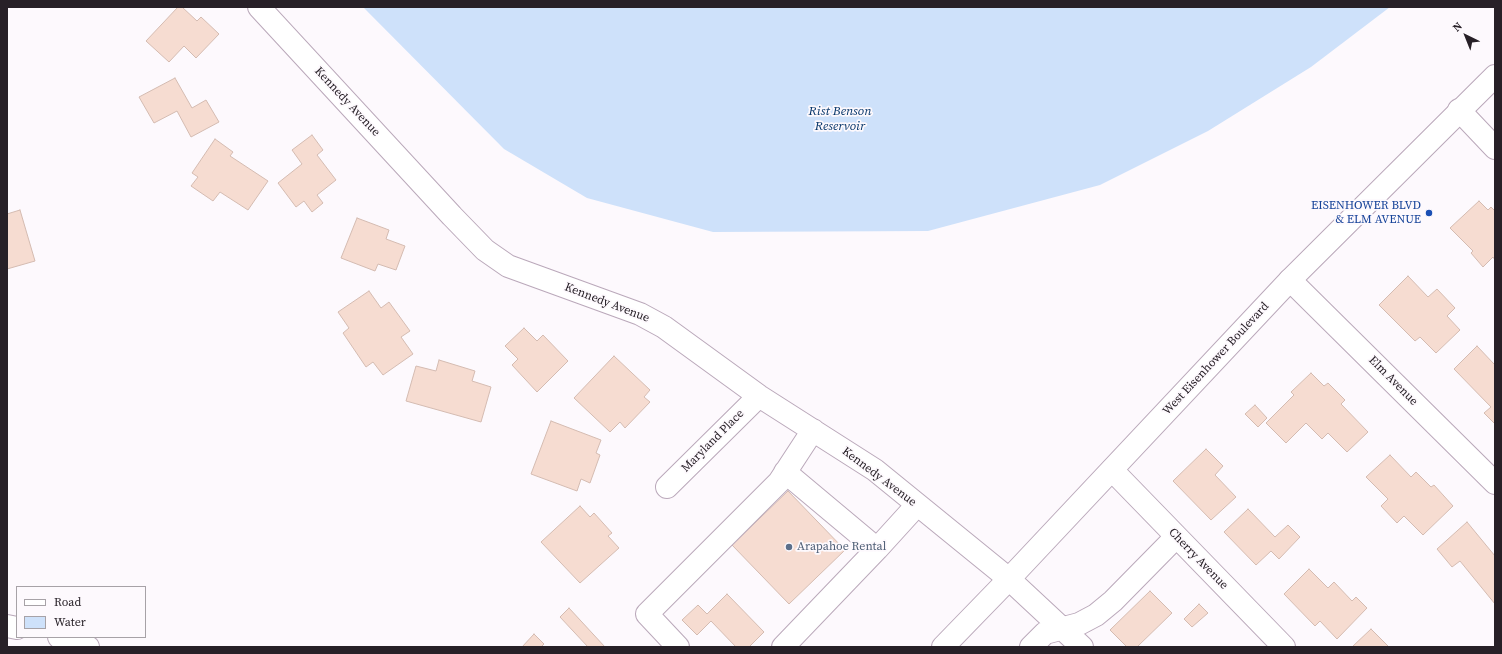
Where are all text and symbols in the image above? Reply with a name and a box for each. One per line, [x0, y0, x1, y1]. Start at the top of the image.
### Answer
north arrow [1446, 16, 1486, 56]
text: N [1449, 19, 1466, 35]
street label: Kennedy Avenue [311, 64, 383, 140]
water label: Rist Benson Reservoir [809, 104, 871, 135]
place label: EISENHOWER BLVD & ELM AVENUE [1311, 199, 1421, 227]
marker: EISENHOWER BLVD & ELM AVENUE [1424, 208, 1434, 218]
street label: Kennedy Avenue [563, 280, 651, 326]
street label: West Eisenhower Boulevard [1160, 300, 1272, 418]
street label: Elm Avenue [1365, 353, 1421, 409]
street label: Maryland Place [679, 407, 747, 475]
street label: Kennedy Avenue [839, 444, 919, 510]
street label: Cherry Avenue [1165, 525, 1231, 593]
place label: Arapahoe Rental [797, 540, 886, 554]
marker: Arapahoe Rental [784, 542, 794, 552]
legend [16, 586, 146, 638]
text: Road [54, 594, 81, 610]
text: Water [54, 614, 86, 630]

